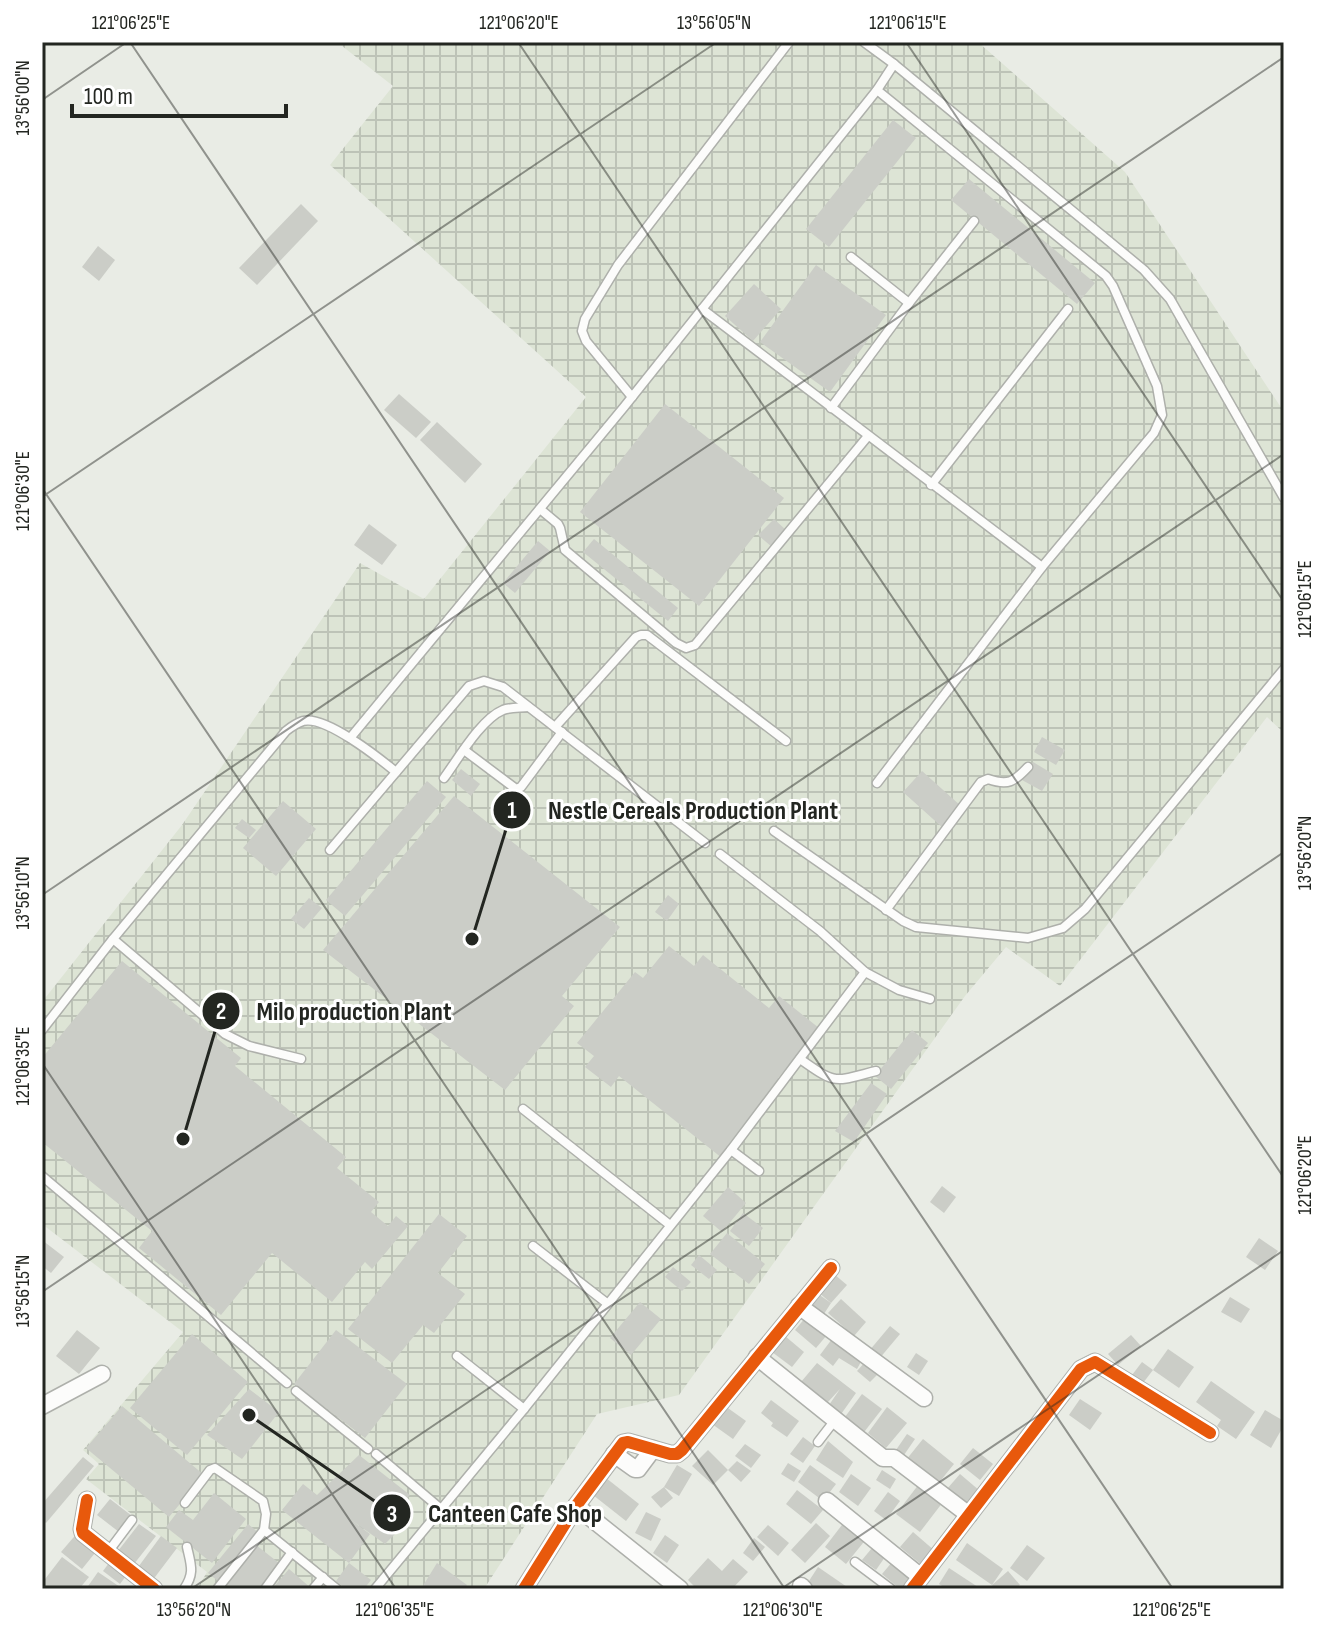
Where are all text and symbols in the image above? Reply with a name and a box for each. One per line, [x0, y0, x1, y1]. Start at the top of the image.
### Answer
text: 121°06'25"E [92, 11, 170, 35]
text: 121°06'20"E [479, 11, 559, 35]
text: 13°56'05"N [677, 11, 751, 35]
text: 121°06'15"E [869, 11, 947, 35]
text: 13°56'00"N [11, 60, 35, 136]
scale bar [72, 68, 286, 118]
text: 100 m [84, 82, 133, 111]
text: 121°06'30"E [11, 451, 35, 531]
text: 121°06'15"E [1293, 560, 1317, 638]
callout: Nestle Cereals Production Plant [492, 785, 854, 835]
text: 1 [507, 796, 517, 825]
text: Nestle Cereals Production Plant [548, 796, 838, 827]
text: 13°56'20"N [1293, 816, 1317, 890]
text: 13°56'10"N [11, 856, 35, 930]
callout: Milo production Plant [201, 986, 468, 1036]
text: 2 [216, 997, 226, 1026]
text: Milo production Plant [256, 997, 452, 1028]
text: 121°06'35"E [11, 1027, 35, 1105]
text: 121°06'20"E [1293, 1135, 1317, 1215]
text: 13°56'15"N [11, 1255, 35, 1327]
callout: Canteen Cafe Shop [372, 1488, 618, 1538]
text: Canteen Cafe Shop [428, 1499, 602, 1530]
text: 3 [387, 1500, 397, 1529]
text: 13°56'20"N [157, 1598, 231, 1622]
text: 121°06'35"E [356, 1598, 434, 1622]
text: 121°06'30"E [743, 1598, 823, 1622]
text: 121°06'25"E [1133, 1598, 1211, 1622]

